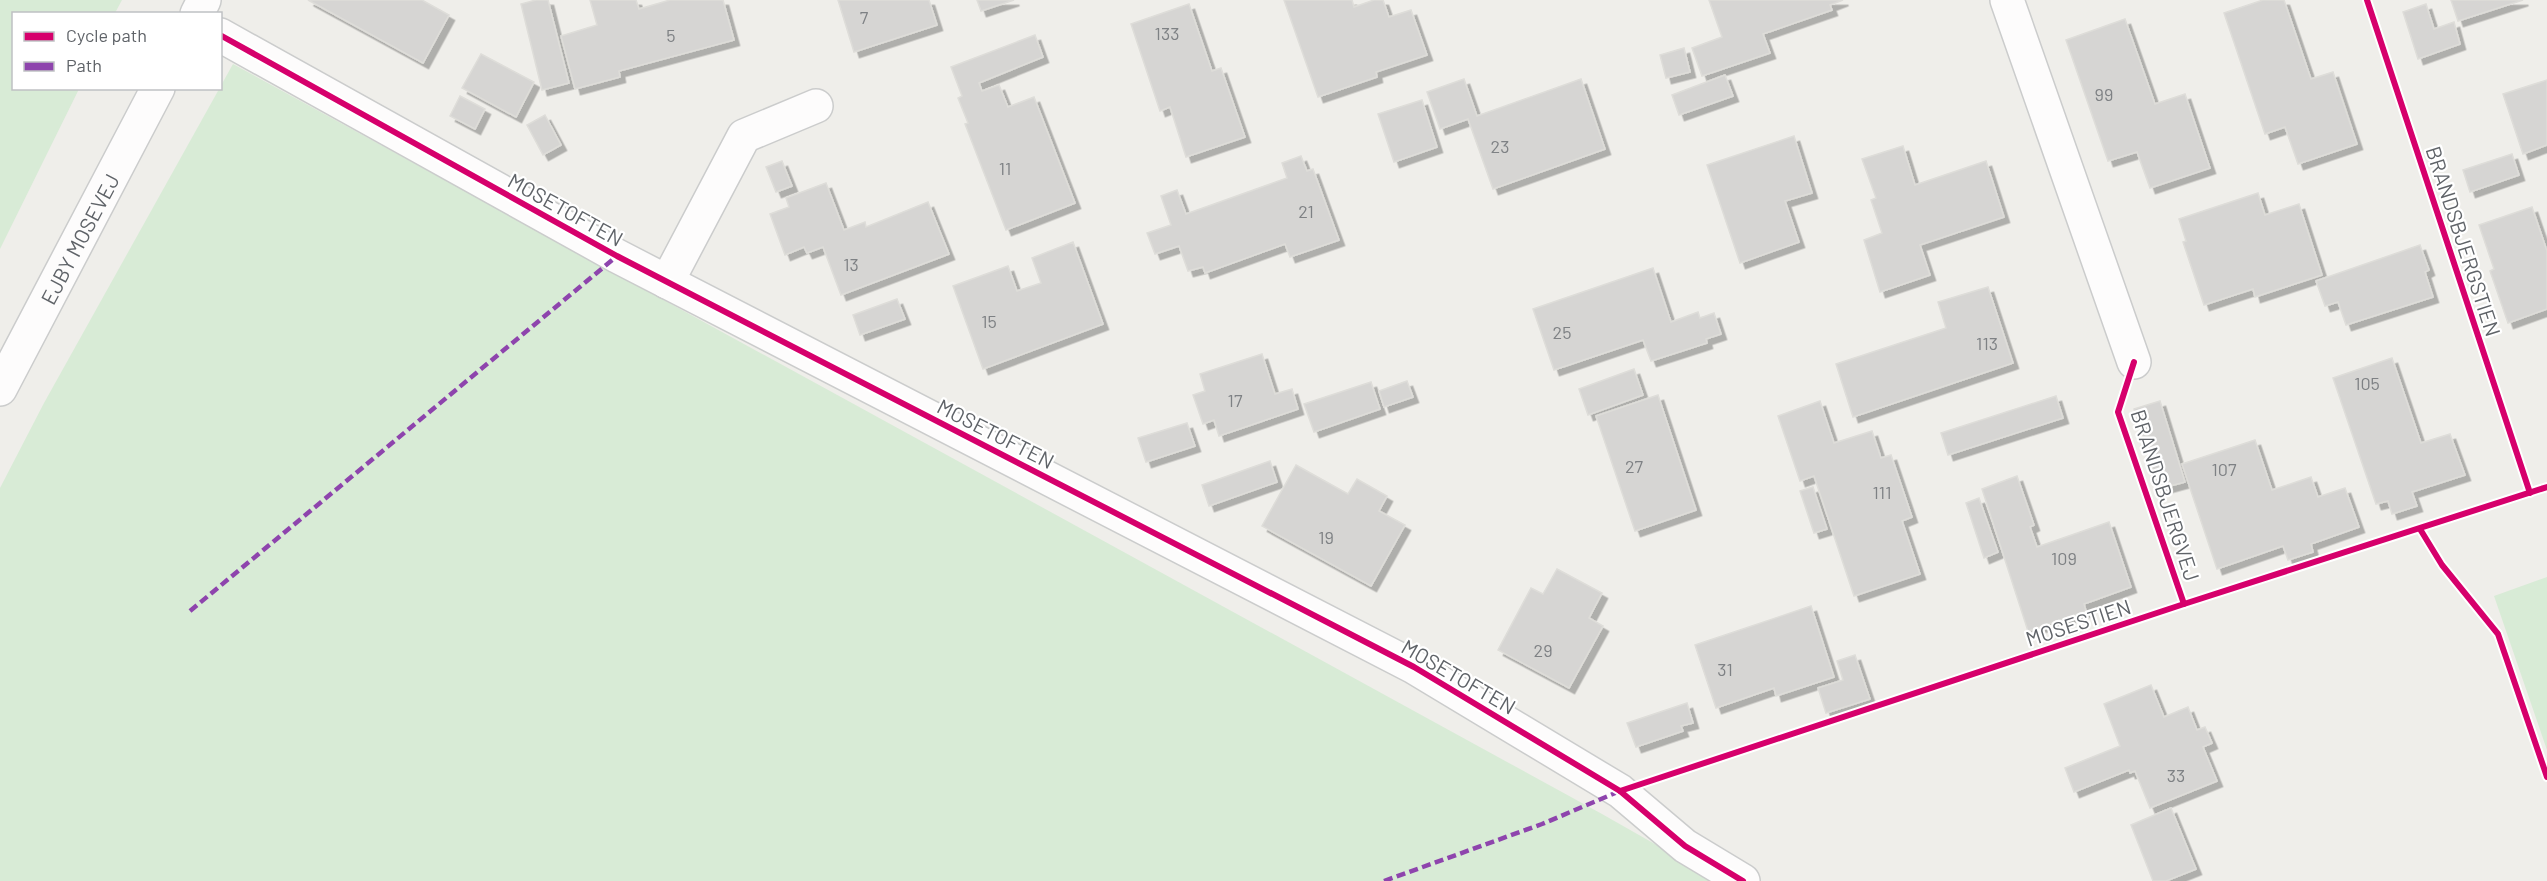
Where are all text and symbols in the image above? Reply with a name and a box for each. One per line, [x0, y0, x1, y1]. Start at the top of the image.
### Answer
house number: 7 [860, 6, 869, 28]
legend [12, 12, 222, 90]
house number: 133 [1155, 22, 1179, 44]
text: Cycle path [66, 24, 147, 46]
house number: 5 [666, 24, 676, 46]
text: Path [66, 54, 102, 76]
house number: 99 [2095, 83, 2113, 105]
house number: 23 [1491, 135, 1509, 157]
street label: BRANDSBJERGSTIEN [2421, 143, 2507, 339]
house number: 11 [999, 157, 1011, 179]
street label: MOSETOFTEN [504, 167, 628, 251]
street label: EJBY MOSEVEJ [34, 169, 124, 308]
house number: 21 [1298, 200, 1314, 222]
house number: 13 [843, 253, 859, 275]
house number: 15 [981, 310, 997, 332]
house number: 25 [1553, 321, 1571, 343]
house number: 113 [1976, 332, 1998, 354]
house number: 105 [2354, 372, 2380, 394]
house number: 17 [1228, 389, 1243, 411]
street label: MOSETOFTEN [933, 393, 1059, 473]
street label: BRANDSBJERGVEJ [2126, 406, 2206, 584]
house number: 27 [1625, 455, 1644, 477]
house number: 107 [2212, 458, 2237, 480]
house number: 111 [1872, 481, 1892, 503]
house number: 19 [1318, 526, 1334, 548]
house number: 109 [2051, 547, 2077, 569]
street label: MOSESTIEN [2022, 593, 2134, 651]
street label: MOSETOFTEN [1397, 633, 1521, 719]
house number: 29 [1533, 639, 1553, 661]
house number: 31 [1717, 658, 1733, 680]
house number: 33 [2167, 764, 2185, 786]

